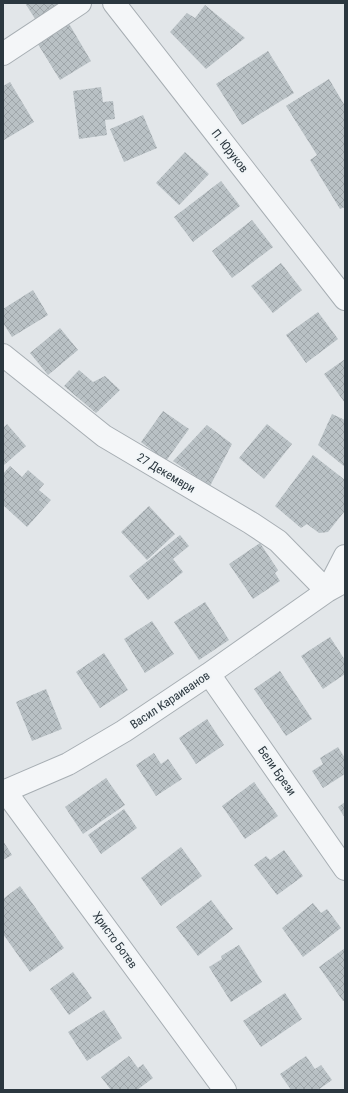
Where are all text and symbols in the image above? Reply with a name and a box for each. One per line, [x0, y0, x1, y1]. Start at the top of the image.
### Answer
street label: П. Юруков [209, 127, 251, 175]
street label: 27 Декември [134, 450, 198, 496]
street label: Васил Караиванов [128, 668, 212, 732]
street label: Бели Брези [255, 744, 299, 798]
street label: Христо Ботев [90, 909, 140, 971]

